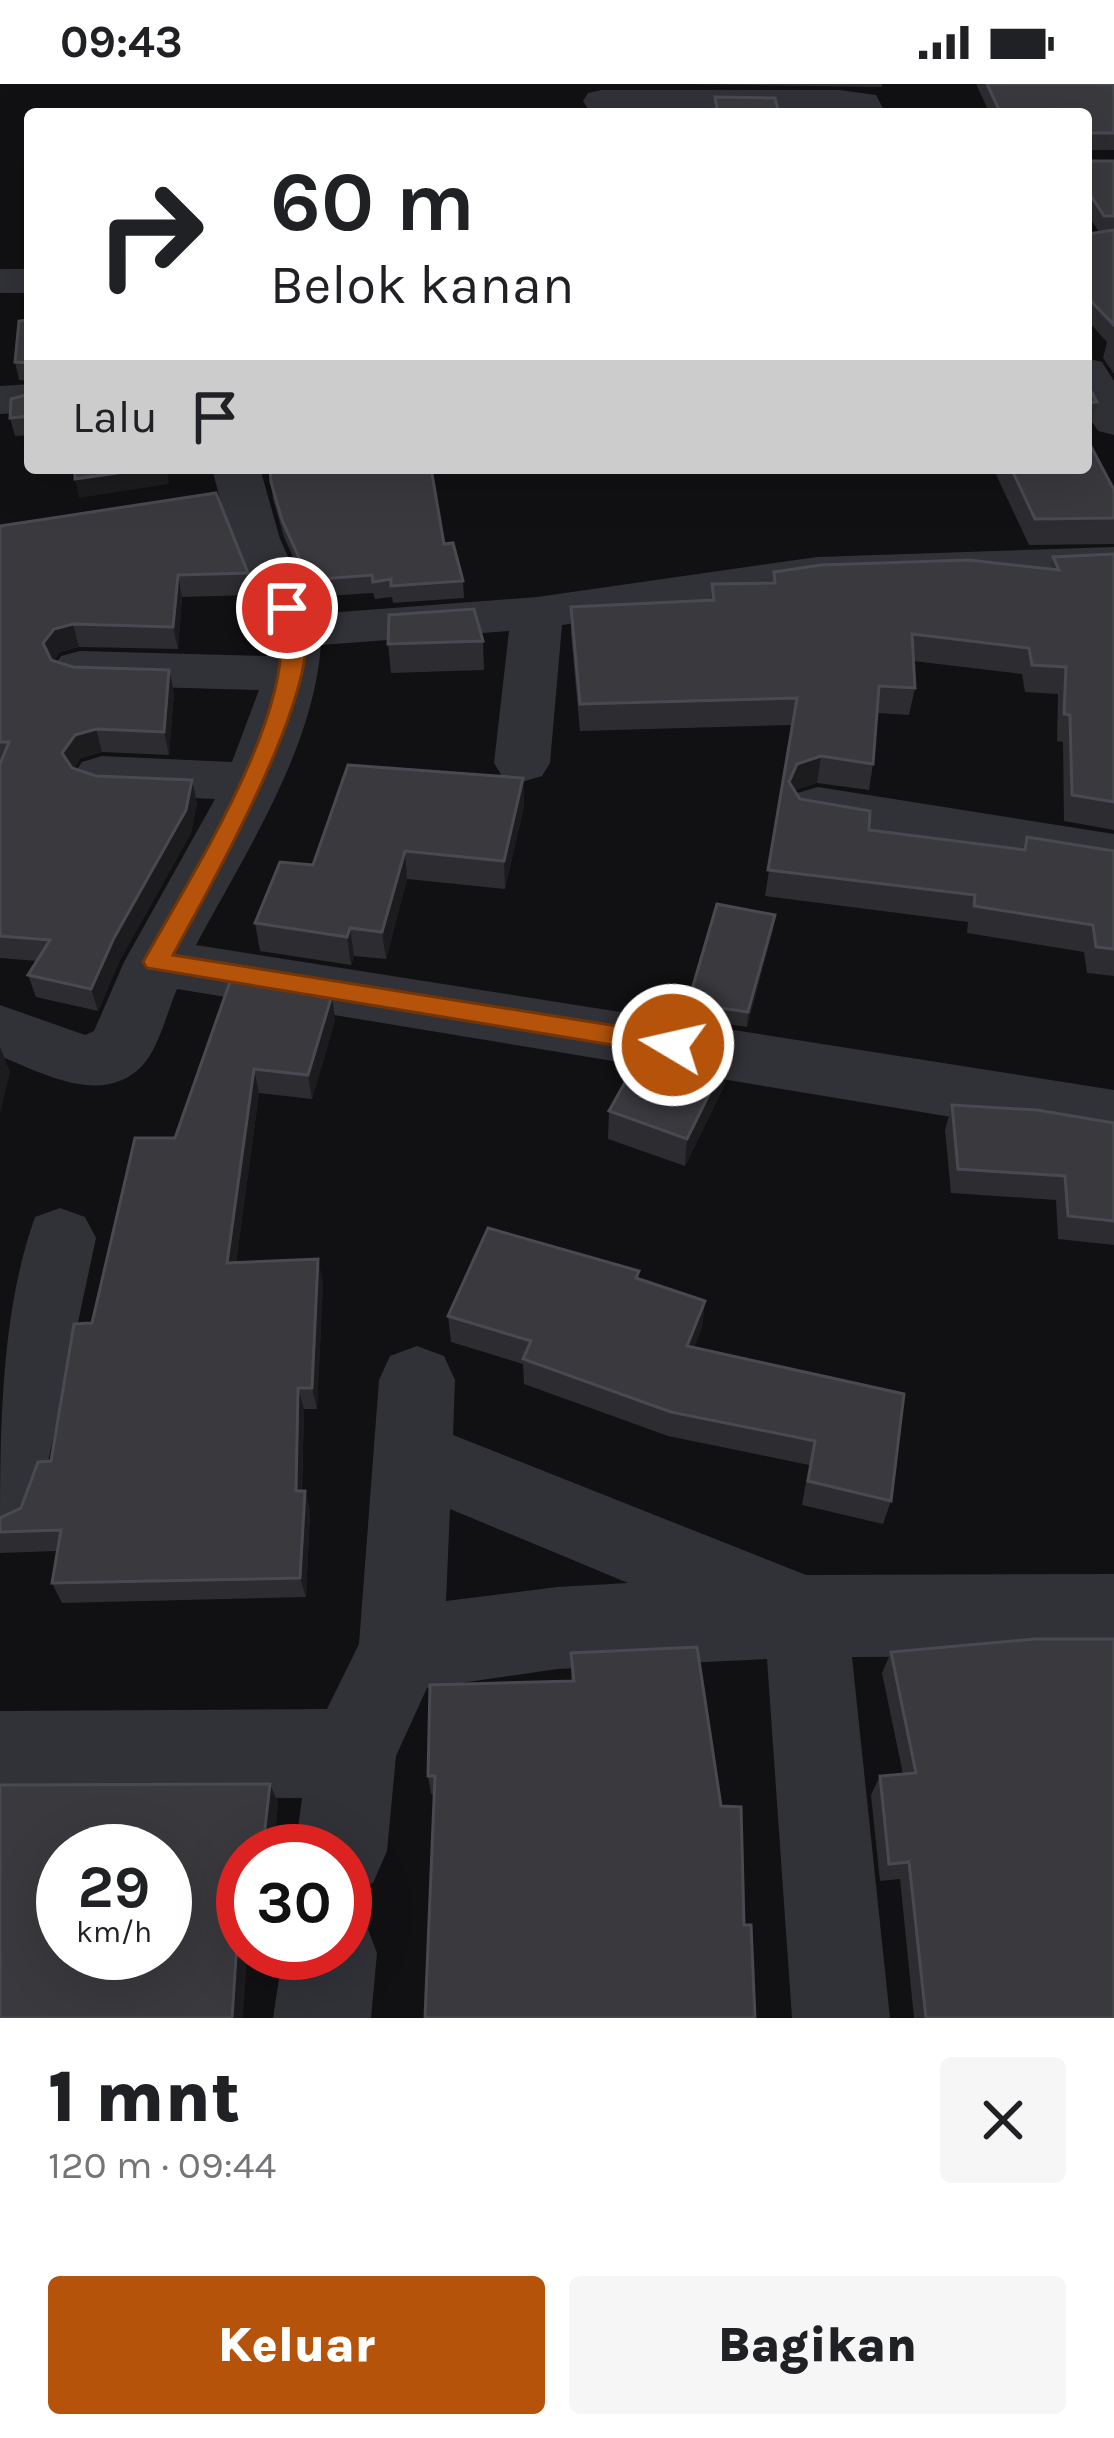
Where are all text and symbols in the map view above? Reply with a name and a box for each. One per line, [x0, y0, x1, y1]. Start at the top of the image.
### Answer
text: 09:43 [60, 16, 183, 68]
text: 60 m [270, 153, 475, 251]
icon: right [72, 156, 228, 312]
text: Belok kanan [270, 253, 574, 317]
icon: arrive [182, 384, 248, 450]
text: Lalu [72, 391, 158, 443]
pin [236, 557, 338, 659]
icon: arrive [254, 575, 320, 641]
position arrow [610, 982, 736, 1108]
speed limit sign: 30 [216, 1824, 372, 1980]
text: 29 [78, 1852, 150, 1922]
text: km/h [76, 1914, 152, 1950]
text: 1 mnt [48, 2055, 241, 2139]
button: close [940, 2057, 1066, 2183]
text: 120 m · 09:44 [48, 2142, 276, 2188]
button: Keluar [48, 2276, 545, 2414]
button: Bagikan [569, 2276, 1066, 2414]

